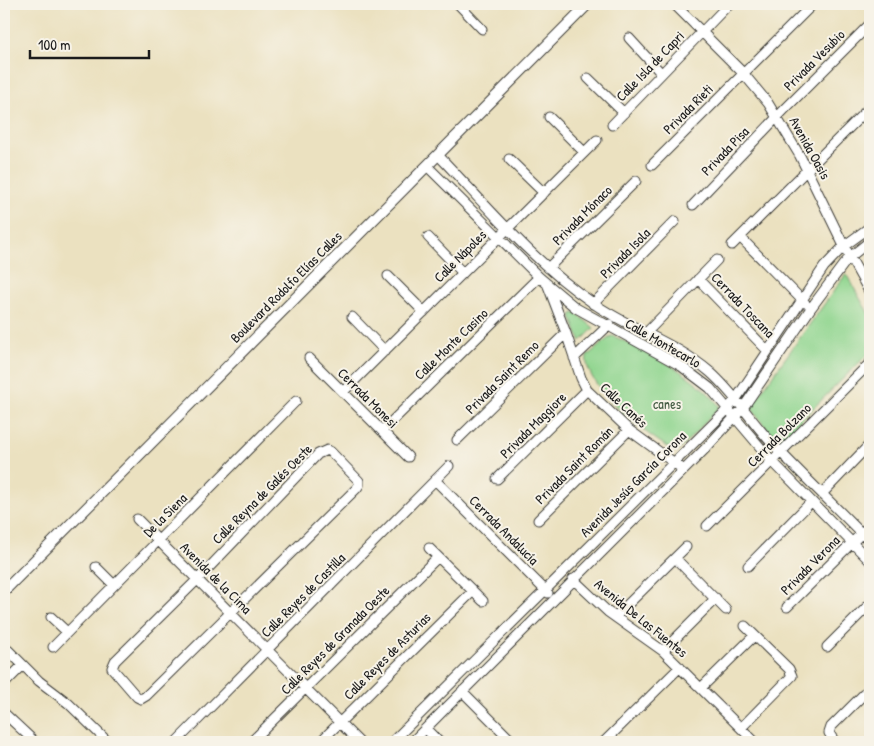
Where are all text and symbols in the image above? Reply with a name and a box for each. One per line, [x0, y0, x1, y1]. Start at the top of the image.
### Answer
street label: Privada Vesubio [779, 25, 849, 94]
street label: Calle Isla de Capri [611, 26, 689, 106]
scale bar [30, 28, 149, 60]
text: 100 m [38, 34, 71, 55]
street label: Privada Rieti [658, 79, 717, 138]
street label: Avenida Oasis [785, 113, 835, 182]
street label: Privada Pisa [697, 122, 753, 179]
street label: Privada Mónaco [548, 180, 616, 249]
street label: Privada Isola [595, 223, 654, 282]
street label: Calle Nápoles [429, 225, 491, 287]
street label: Boulevard Rodolfo Elías Calles [226, 227, 346, 347]
street label: Cerrada Toscana [707, 268, 780, 342]
street label: Calle Monte Casino [410, 303, 492, 384]
street label: Calle Montecarlo [622, 313, 705, 372]
street label: Privada Saint Remo [461, 335, 543, 418]
street label: Cerrada Monesi [334, 363, 403, 432]
street label: Calle Canés [596, 378, 652, 432]
street label: Privada Maggiore [495, 387, 571, 463]
park label: canes [653, 394, 681, 413]
street label: Cerrada Bolzano [742, 398, 815, 471]
street label: Privada Saint Román [530, 421, 617, 508]
street label: Avenida Jesús García Corona [575, 426, 690, 541]
street label: Calle Reyna de Galés Oeste [207, 439, 317, 549]
street label: De la Siena [139, 488, 191, 541]
street label: Cerrada Andalucía [465, 491, 544, 569]
street label: Privada Verona [776, 530, 844, 599]
street label: Avenida de la Cima [176, 538, 257, 618]
street label: Calle Reyes de Castilla [256, 548, 350, 642]
street label: Avenida De Las Fuentes [591, 574, 692, 661]
street label: Calle Reyes de Granada Oeste [276, 581, 394, 699]
street label: Calle Reyes de Asturias [339, 608, 435, 704]

